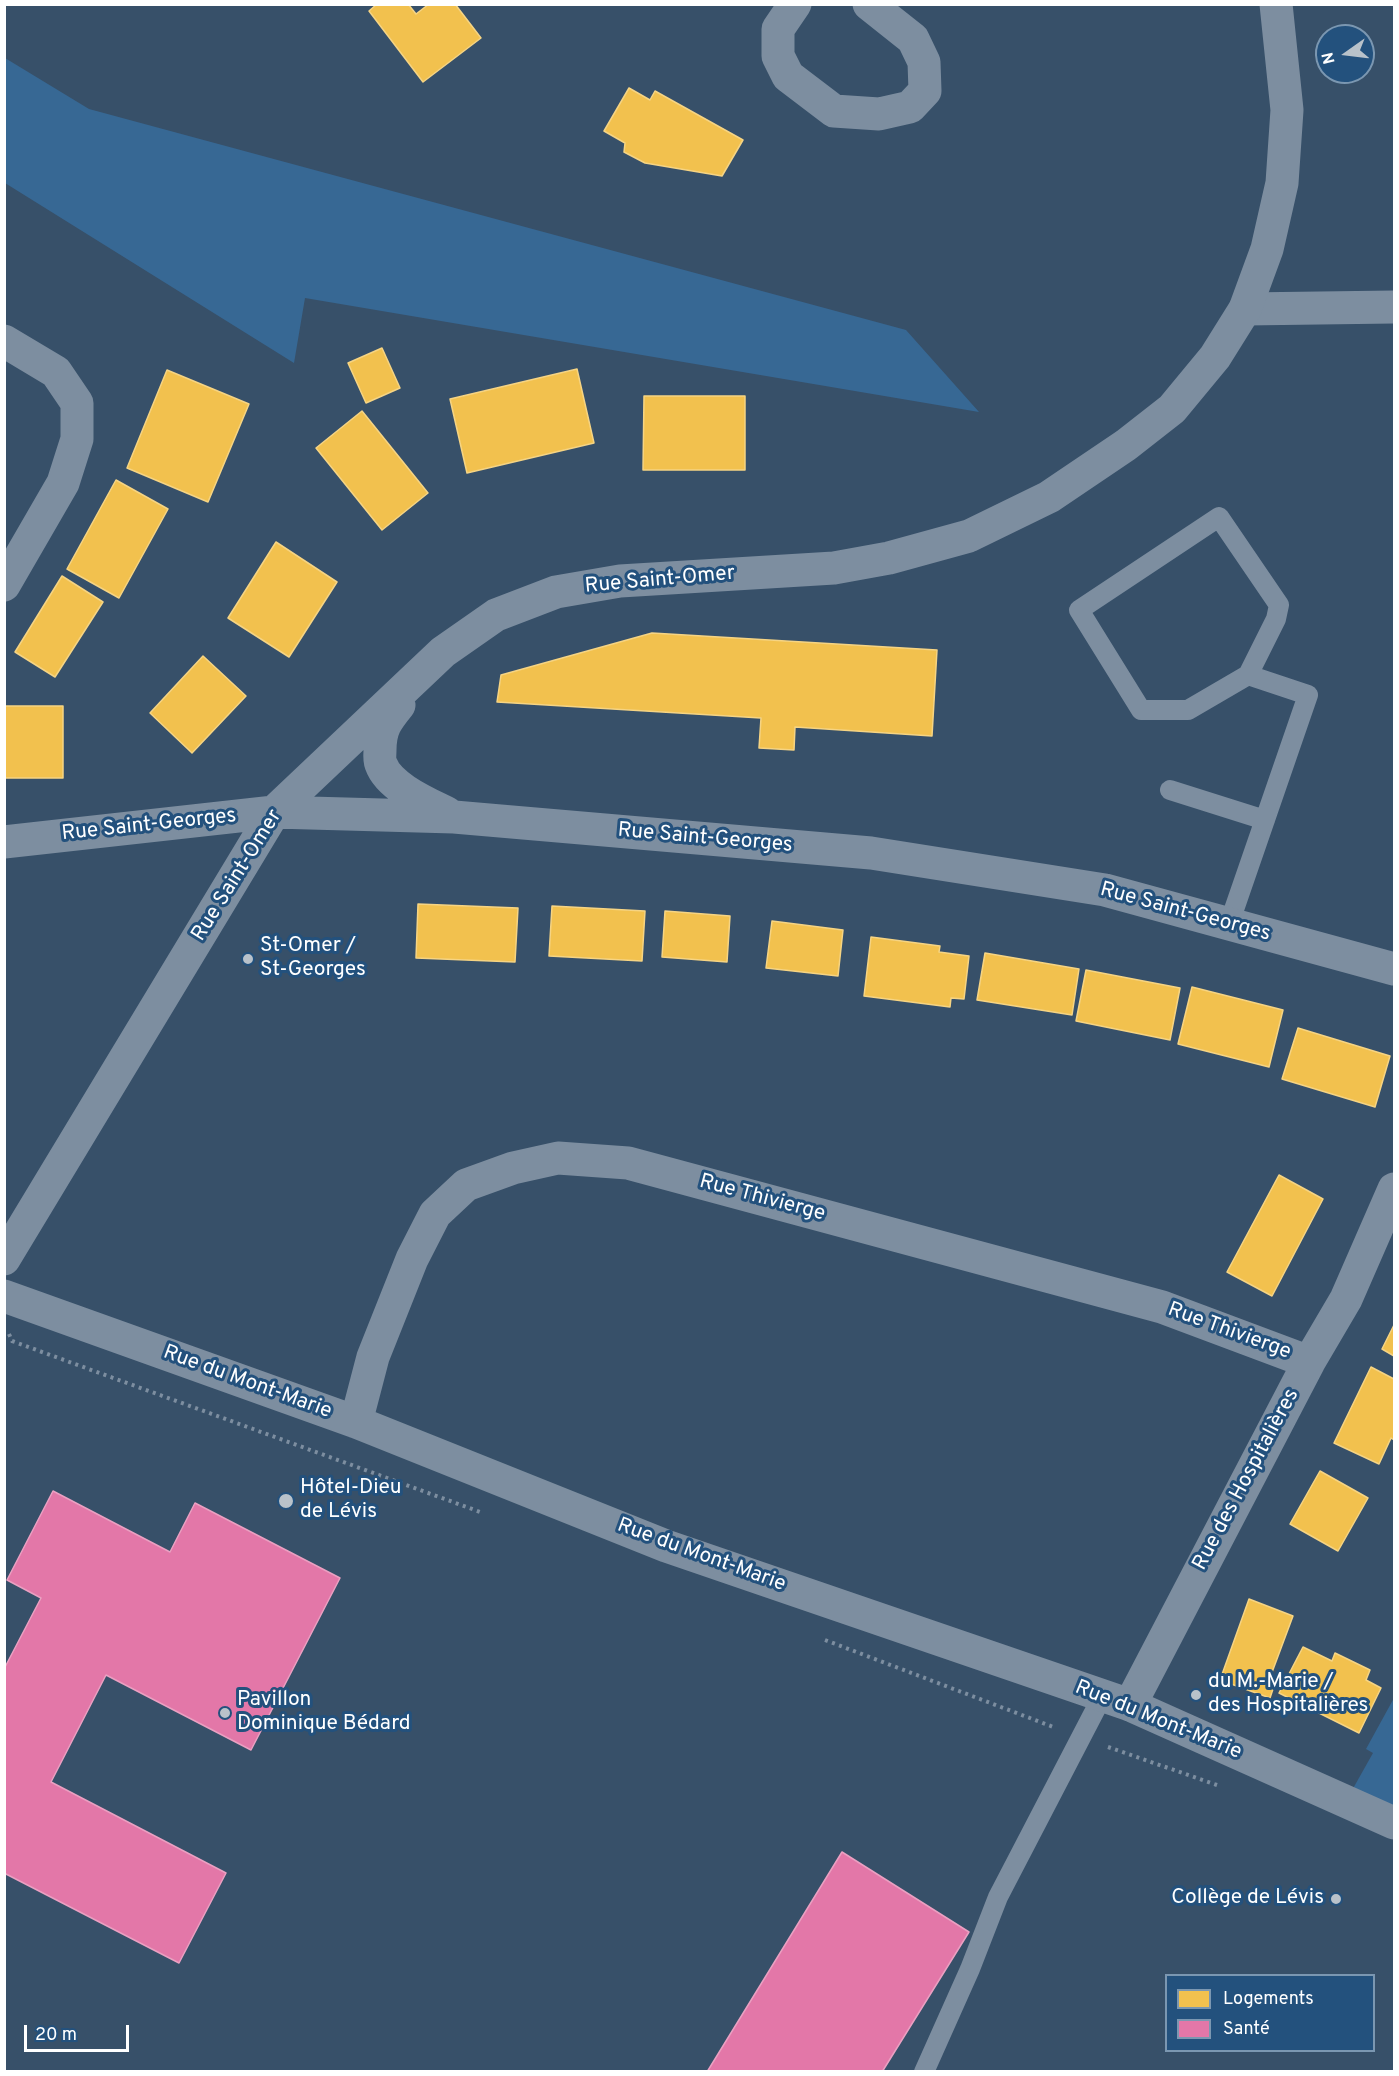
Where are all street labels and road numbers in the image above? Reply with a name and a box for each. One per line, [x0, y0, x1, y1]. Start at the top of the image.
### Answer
street label: Rue Saint-Omer [584, 562, 736, 600]
street label: Rue Saint-Georges [60, 804, 238, 848]
street label: Rue Saint-Omer [187, 805, 289, 947]
street label: Rue Saint-Georges [616, 819, 794, 859]
street label: Rue Saint-Georges [1097, 878, 1273, 948]
street label: Rue Thivierge [696, 1170, 828, 1228]
street label: Rue Thivierge [1164, 1298, 1294, 1366]
street label: Rue du Mont-Marie [159, 1341, 335, 1425]
street label: Rue des Hospitalières [1188, 1385, 1306, 1575]
street label: Rue du Mont-Marie [613, 1514, 789, 1598]
street label: Rue du Mont-Marie [1071, 1676, 1245, 1766]

